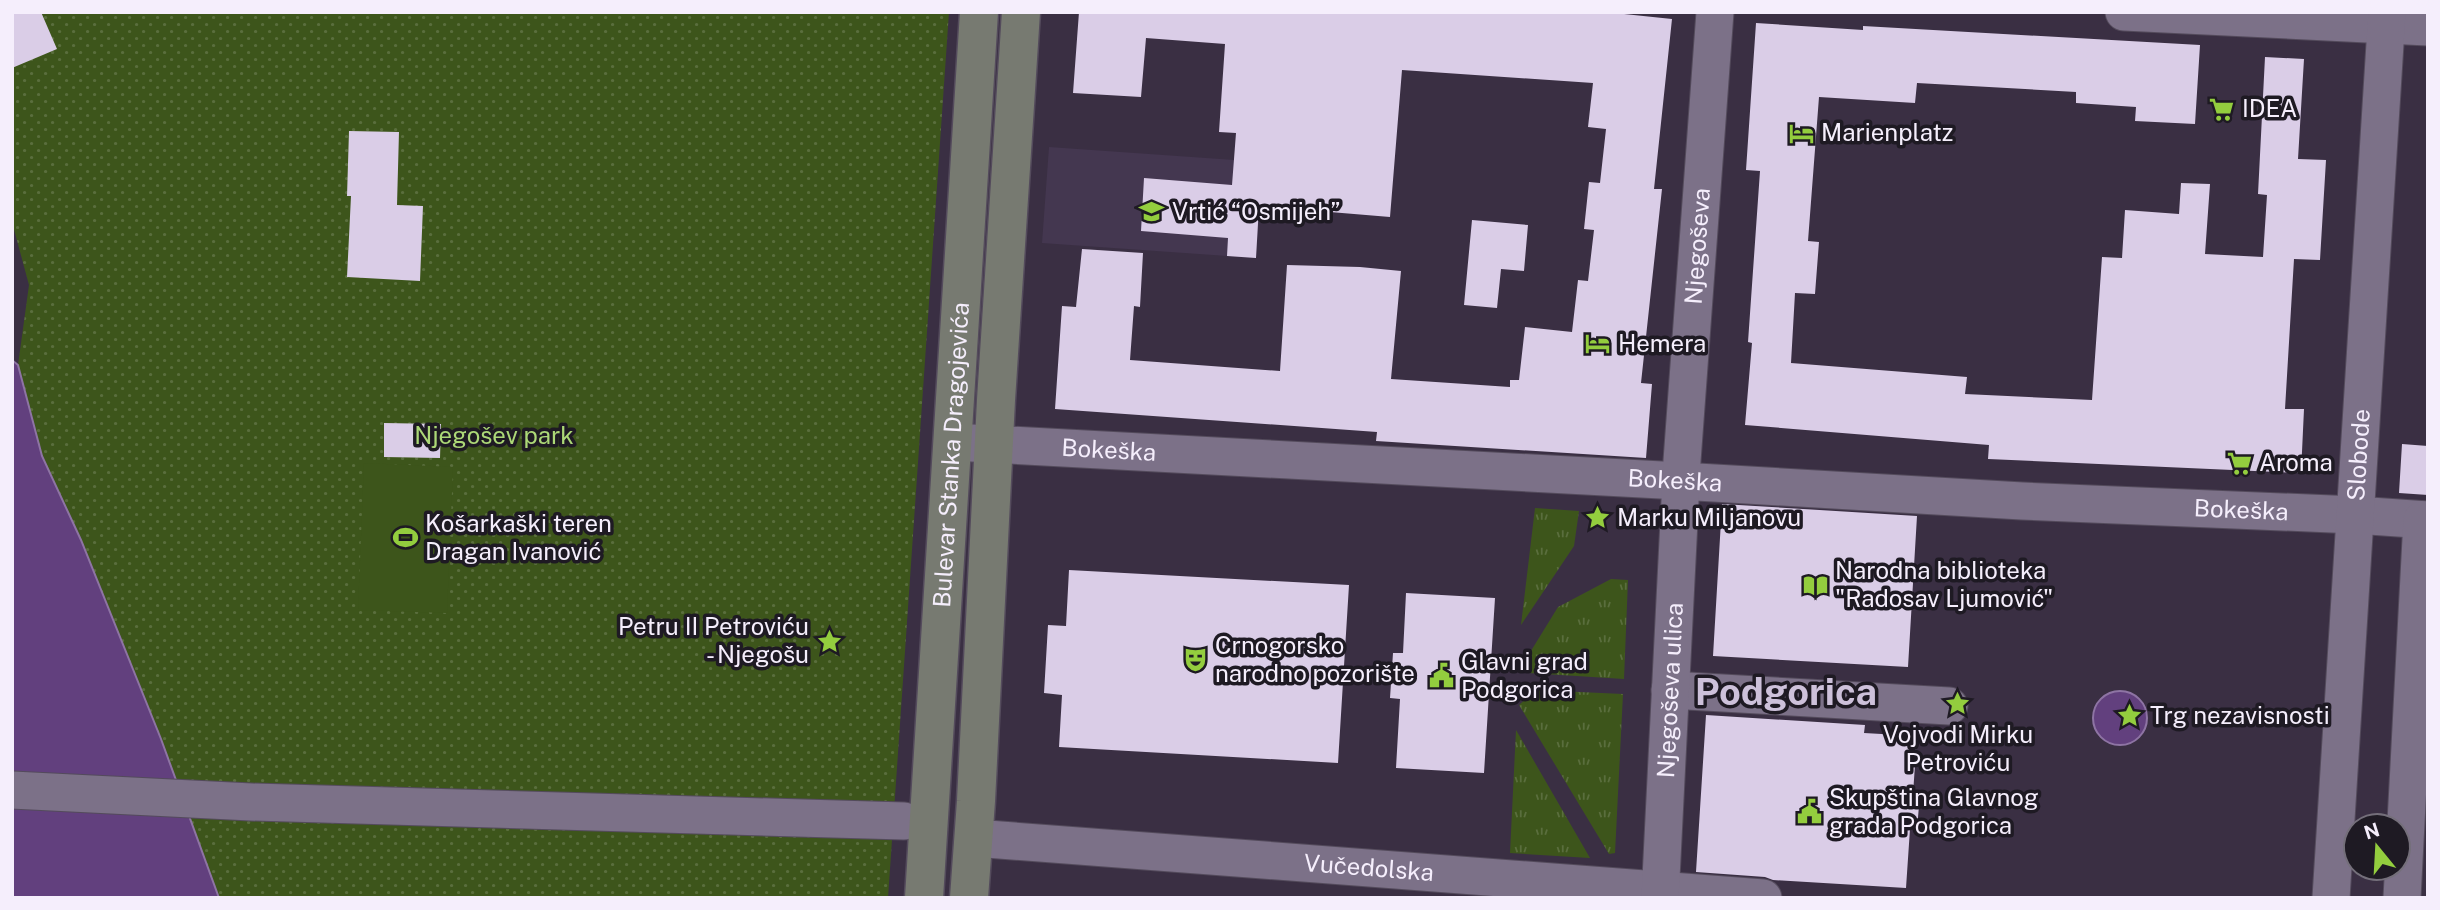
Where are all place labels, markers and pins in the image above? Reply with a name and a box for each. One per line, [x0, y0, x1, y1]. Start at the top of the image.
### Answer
place label: IDEA [2242, 94, 2297, 122]
supermarket icon: IDEA [2208, 95, 2236, 123]
place label: Marienplatz [1821, 118, 1953, 146]
hotel icon: Marienplatz [1787, 119, 1815, 147]
place label: Vrtić “Osmijeh” [1172, 197, 1340, 225]
school or university icon: Vrtić “Osmijeh” [1138, 198, 1166, 226]
place label: Hemera [1618, 329, 1706, 357]
hotel icon: Hemera [1584, 330, 1612, 358]
place label: Aroma [2259, 448, 2333, 476]
supermarket icon: Aroma [2225, 449, 2253, 477]
place label: Marku Miljanovu [1617, 503, 1801, 531]
place icon: Marku Miljanovu [1583, 504, 1611, 532]
place label: Košarkaški teren Dragan Ivanović [425, 509, 612, 565]
sports icon: Košarkaški teren Dragan Ivanović [391, 524, 419, 552]
place label: Narodna biblioteka "Radosav Ljumović" [1835, 556, 2053, 612]
library icon: Narodna biblioteka "Radosav Ljumović" [1801, 571, 1829, 599]
place label: Petru II Petroviću - Njegošu [618, 612, 809, 668]
place icon: Petru II Petroviću - Njegošu [815, 627, 843, 655]
place label: Crnogorsko narodno pozorište [1215, 631, 1415, 687]
theatre icon: Crnogorsko narodno pozorište [1181, 646, 1209, 674]
place label: Glavni grad Podgorica [1461, 647, 1588, 703]
public building icon: Glavni grad Podgorica [1427, 662, 1455, 690]
place icon: Vojvodi Mirku Petroviću [1944, 690, 1972, 718]
place label: Trg nezavisnosti [2150, 701, 2330, 729]
place icon: Trg nezavisnosti [2116, 702, 2144, 730]
place label: Vojvodi Mirku Petroviću [1883, 720, 2033, 776]
place label: Skupština Glavnog grada Podgorica [1829, 783, 2039, 839]
public building icon: Skupština Glavnog grada Podgorica [1795, 798, 1823, 826]

